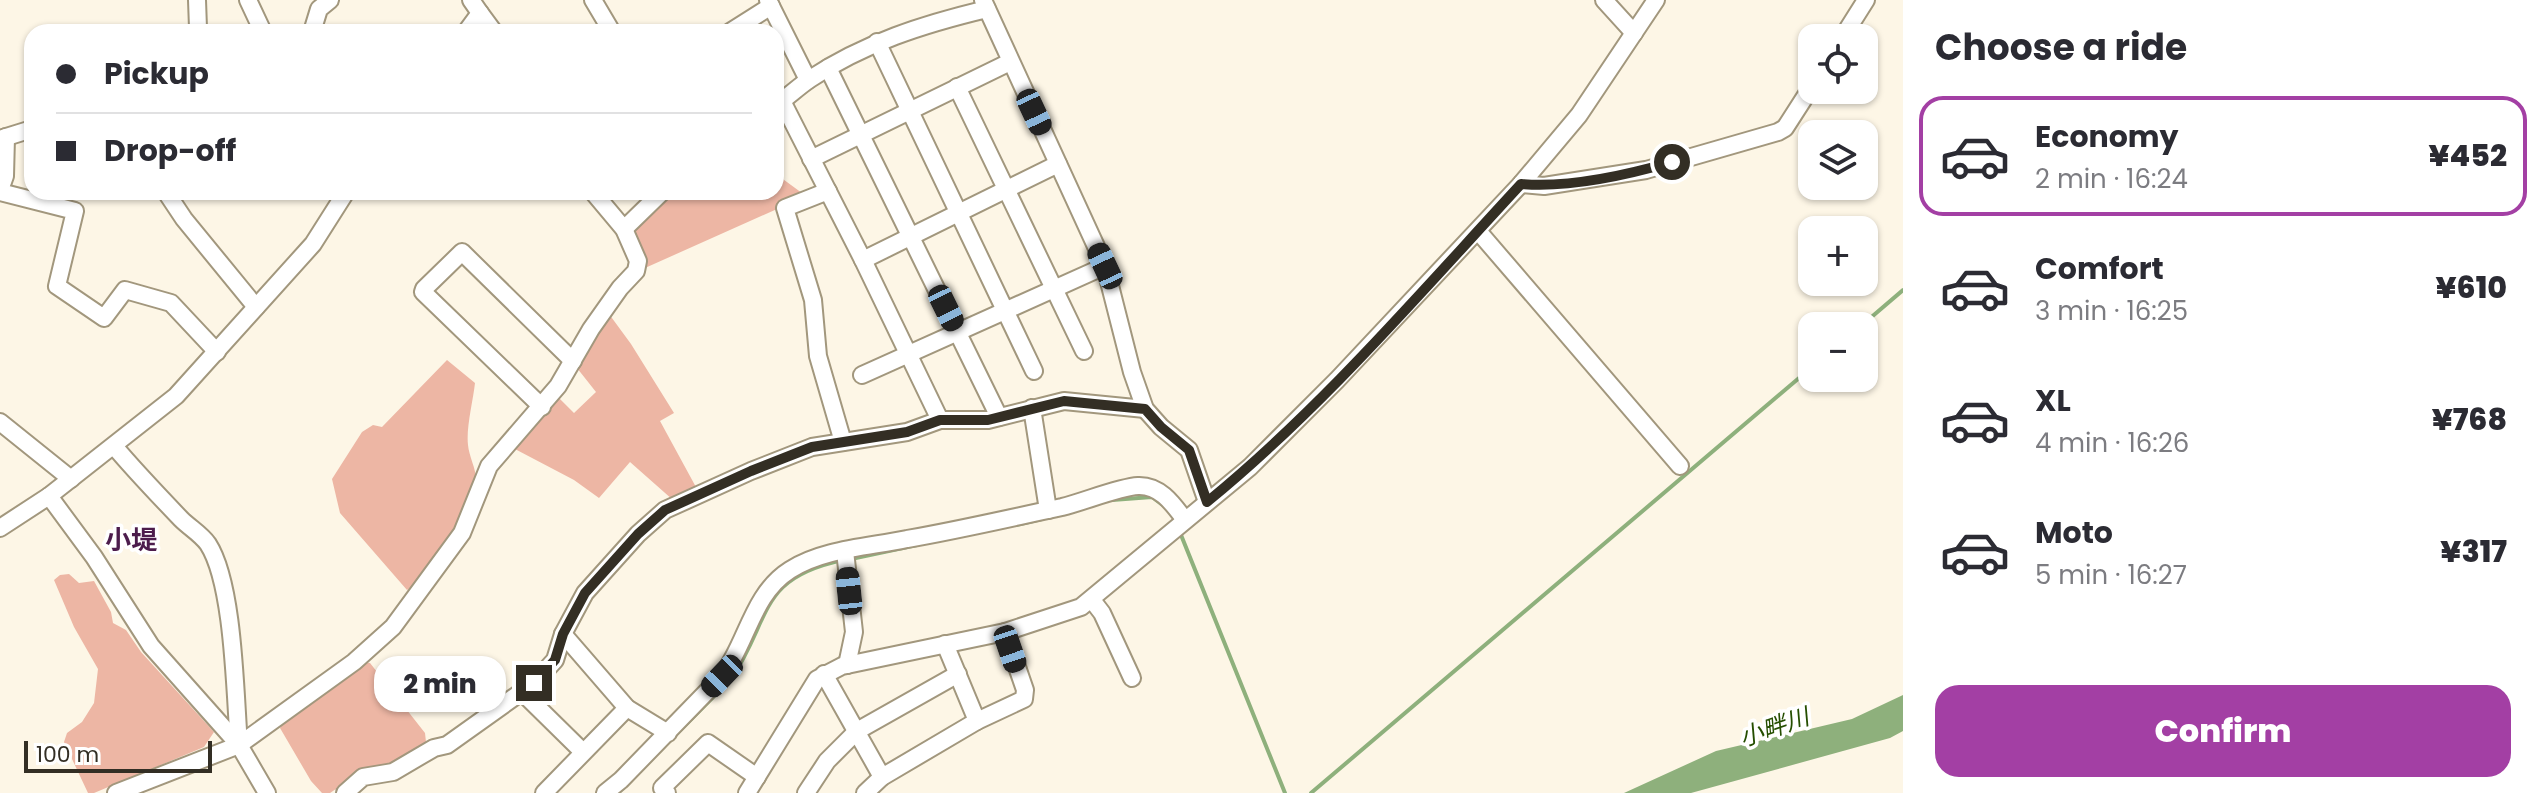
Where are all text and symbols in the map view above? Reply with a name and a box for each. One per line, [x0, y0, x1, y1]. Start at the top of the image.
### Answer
text: Choose a ride [1935, 22, 2187, 73]
map controls [1798, 24, 1878, 392]
button: locate [1798, 24, 1878, 104]
text: Pickup [104, 52, 209, 95]
car [1013, 85, 1055, 139]
text: Economy [2035, 115, 2179, 158]
button: layers [1798, 120, 1878, 200]
icon: car [1939, 120, 2011, 192]
text: Drop-off [104, 129, 236, 172]
text: ¥452 [2429, 134, 2507, 177]
route start [1654, 144, 1690, 180]
text: 2 min · 16:24 [2035, 161, 2188, 197]
button: + [1798, 216, 1878, 296]
car [1084, 239, 1126, 293]
text: Comfort [2035, 247, 2164, 290]
icon: car [1939, 252, 2011, 324]
text: ¥610 [2436, 266, 2507, 309]
car [925, 281, 967, 335]
text: 3 min · 16:25 [2035, 293, 2188, 329]
button: − [1798, 312, 1878, 392]
text: XL [2035, 379, 2071, 422]
icon: car [1939, 384, 2011, 456]
text: ¥768 [2432, 398, 2507, 441]
text: 4 min · 16:26 [2035, 425, 2189, 461]
text: Moto [2035, 511, 2113, 554]
icon: car [1939, 516, 2011, 588]
district label: 小堤 [105, 522, 157, 558]
text: ¥317 [2440, 530, 2507, 573]
text: 5 min · 16:27 [2035, 557, 2187, 593]
car [835, 566, 863, 616]
car [991, 622, 1029, 676]
car [697, 650, 747, 702]
callout: 2 min [374, 655, 506, 711]
route end [516, 665, 552, 701]
text: 2 min [403, 666, 477, 702]
button: Confirm [1935, 685, 2511, 777]
water label: 小畔川 [1735, 699, 1816, 754]
scale bar [24, 737, 212, 773]
text: 100 m [36, 739, 99, 770]

